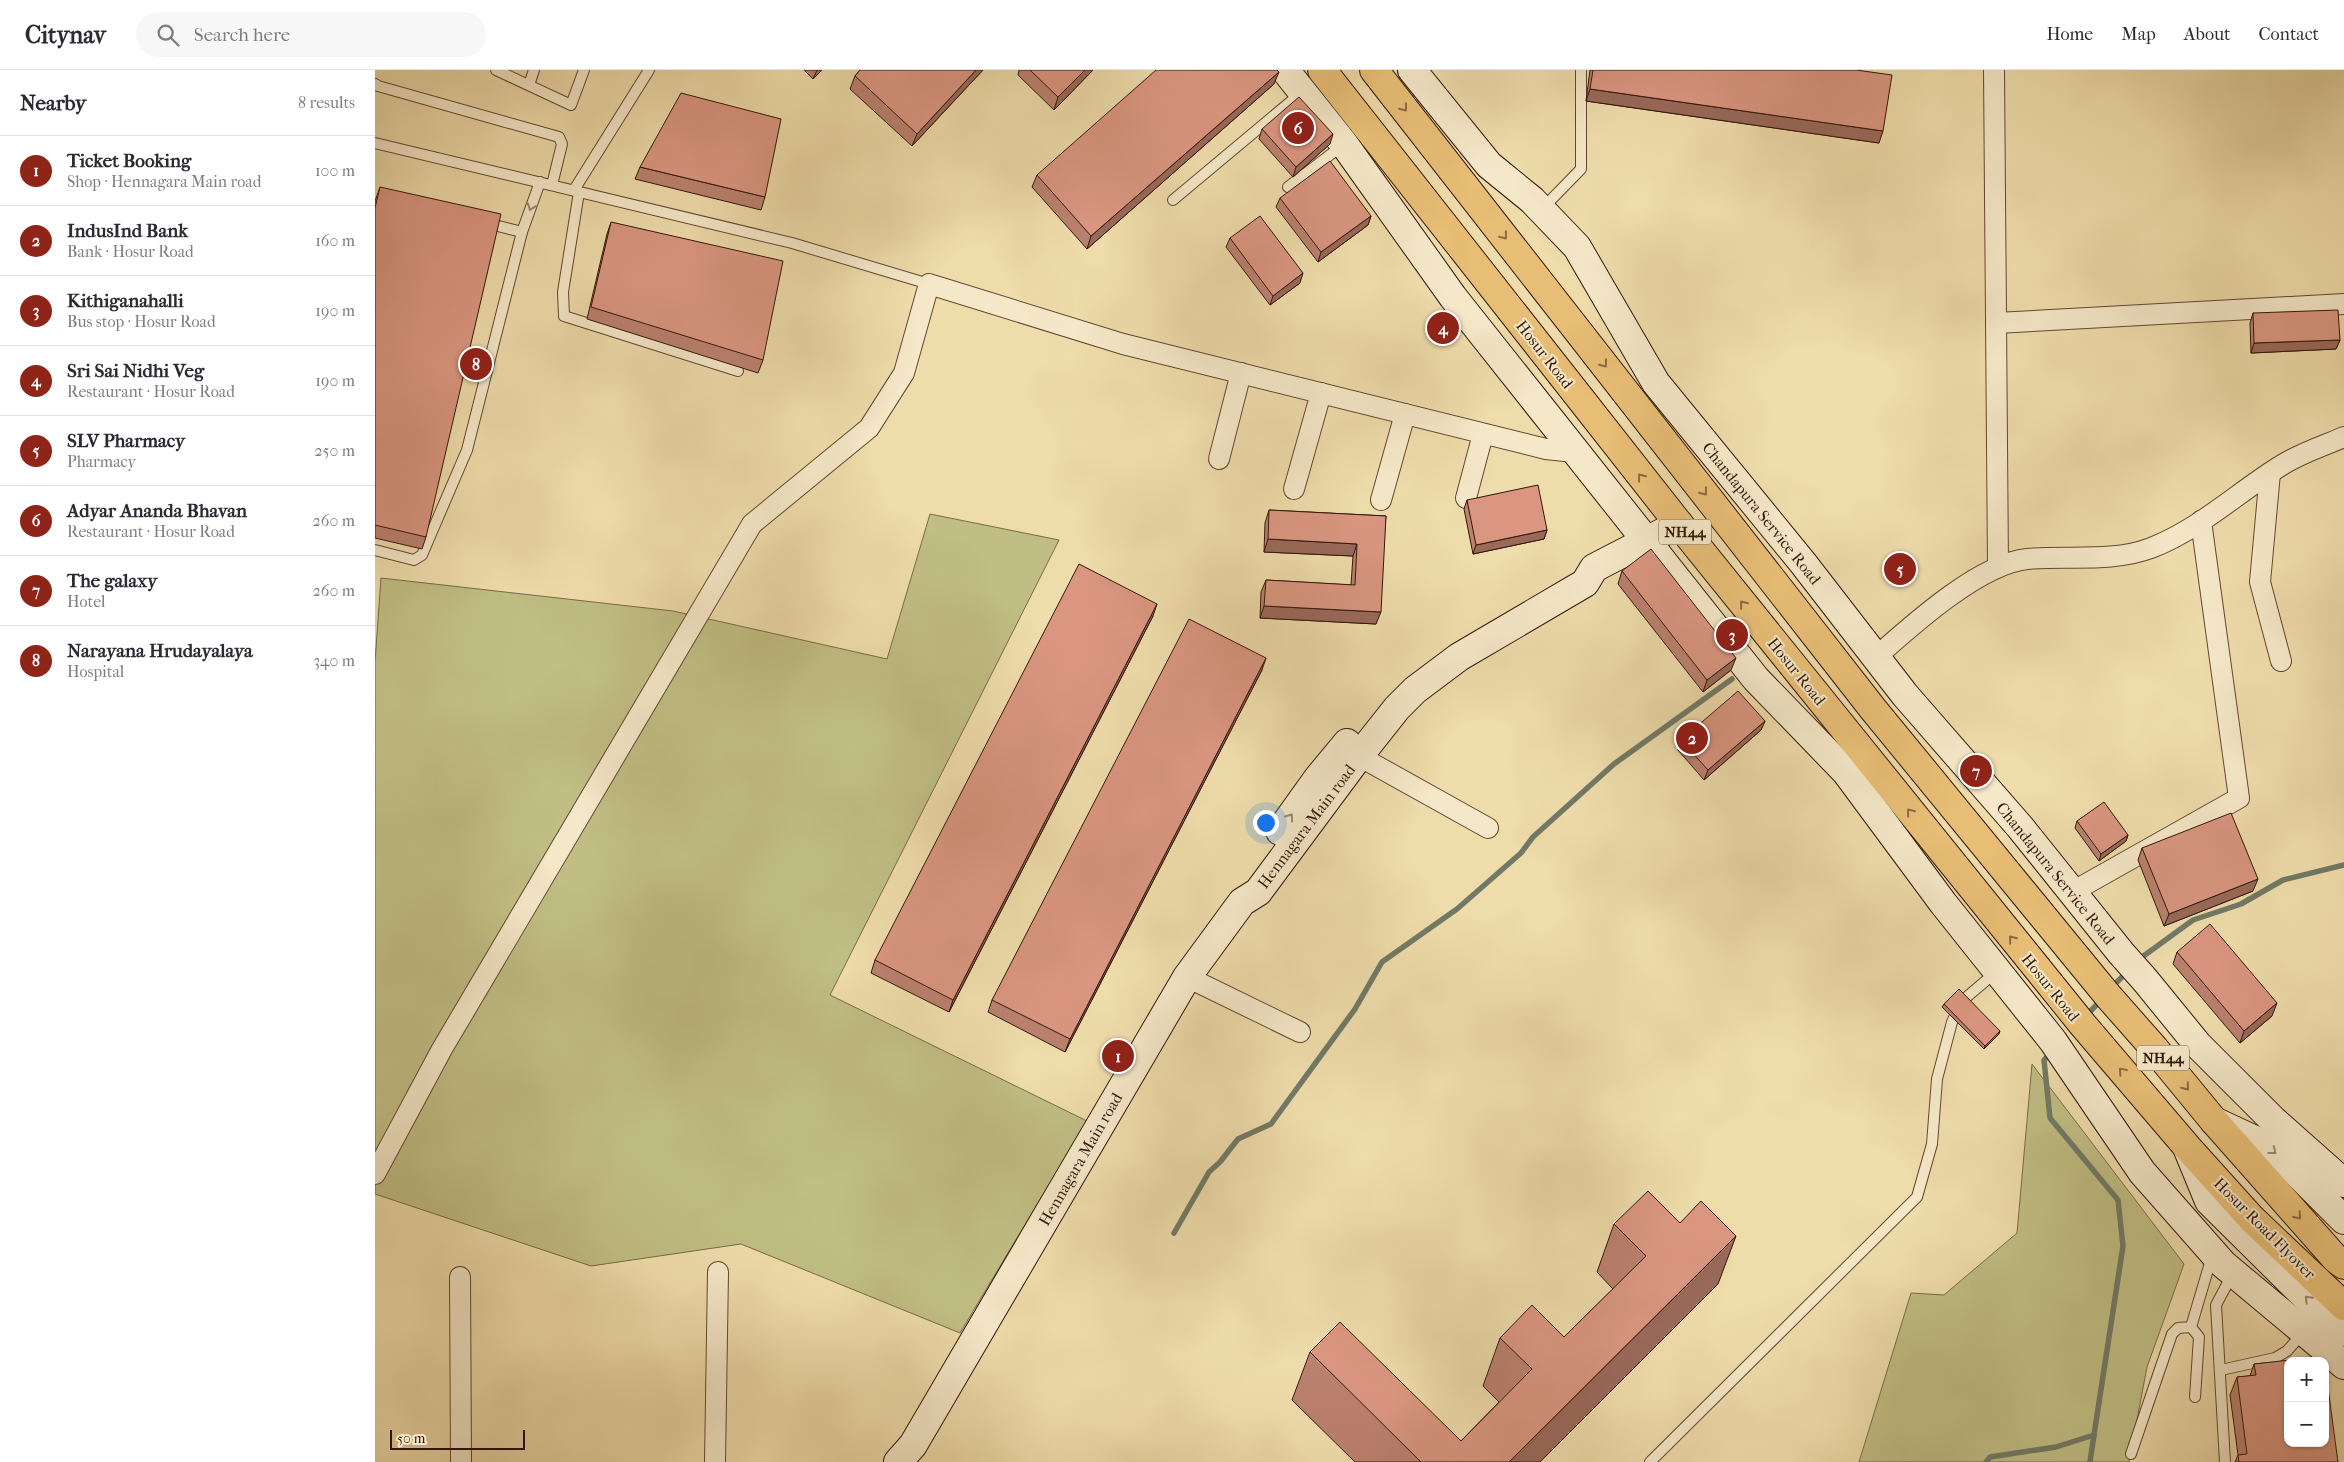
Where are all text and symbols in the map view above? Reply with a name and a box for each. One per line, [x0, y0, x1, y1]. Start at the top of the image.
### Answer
search box [136, 12, 486, 57]
text: Citynav [25, 21, 106, 49]
icon: search [154, 21, 182, 49]
text: Search here [194, 24, 290, 46]
text: Home [2046, 24, 2093, 45]
text: Map [2121, 24, 2156, 45]
text: About [2184, 24, 2230, 45]
text: Contact [2258, 24, 2319, 45]
text: Nearby [20, 91, 86, 115]
text: 8 results [298, 93, 355, 112]
one-way arrow [1398, 103, 1407, 112]
pin: 6 [1282, 109, 1314, 147]
text: Ticket Booking [67, 150, 191, 172]
text: 1 [33, 161, 39, 180]
text: 100 m [315, 161, 355, 180]
text: Shop · Hennagara Main road [67, 172, 261, 191]
one-way arrow [527, 202, 537, 211]
text: IndusInd Bank [67, 220, 188, 242]
text: 2 [32, 231, 40, 250]
text: 160 m [315, 231, 355, 250]
one-way arrow [1498, 231, 1507, 240]
text: Bank · Hosur Road [67, 242, 194, 261]
text: Kithiganahalli [67, 290, 184, 312]
text: 3 [33, 301, 39, 320]
text: 190 m [315, 301, 355, 320]
pin: 4 [1427, 309, 1459, 347]
text: Bus stop · Hosur Road [67, 312, 216, 331]
street label: Hosur Road [1512, 316, 1577, 392]
pin: 8 [460, 345, 492, 383]
one-way arrow [1598, 358, 1607, 368]
text: Sri Sai Nidhi Veg [67, 360, 204, 382]
text: 4 [31, 371, 41, 390]
text: 190 m [315, 371, 355, 390]
text: Restaurant · Hosur Road [67, 382, 235, 401]
text: SLV Pharmacy [67, 430, 185, 452]
street label: Chandapura Service Road [1698, 438, 1825, 588]
text: 5 [33, 441, 39, 460]
text: 250 m [314, 441, 355, 460]
text: Pharmacy [67, 452, 136, 471]
one-way arrow [1638, 473, 1647, 482]
one-way arrow [1698, 486, 1707, 496]
text: Adyar Ananda Bhavan [67, 500, 247, 522]
text: 6 [32, 511, 40, 530]
text: 260 m [313, 511, 355, 530]
road number: NH44 [1659, 520, 1711, 544]
text: Restaurant · Hosur Road [67, 522, 235, 541]
pin: 5 [1884, 550, 1916, 588]
text: The galaxy [67, 570, 157, 592]
text: 7 [32, 581, 40, 600]
text: 260 m [313, 581, 355, 600]
text: Hotel [67, 592, 105, 611]
one-way arrow [1740, 601, 1748, 610]
pin: 3 [1716, 616, 1748, 654]
street label: Hosur Road [1764, 634, 1830, 709]
text: Narayana Hrudayalaya [67, 640, 253, 662]
text: 8 [32, 651, 40, 670]
text: 340 m [313, 651, 355, 670]
text: Hospital [67, 662, 124, 681]
pin: 2 [1676, 719, 1708, 757]
pin: 7 [1960, 752, 1992, 790]
street label: Hennagara Main road [1254, 760, 1359, 892]
street label: Chandapura Service Road [1992, 798, 2119, 948]
one-way arrow [1906, 809, 1915, 818]
your location [1253, 810, 1279, 836]
one-way arrow [1285, 814, 1293, 823]
one-way arrow [2010, 936, 2018, 945]
street label: Hosur Road [2018, 950, 2084, 1025]
pin: 1 [1102, 1037, 1134, 1075]
road number: NH44 [2137, 1046, 2189, 1070]
one-way arrow [2118, 1067, 2127, 1076]
one-way arrow [2181, 1082, 2190, 1091]
street label: Hennagara Main road [1035, 1089, 1126, 1229]
one-way arrow [2267, 1145, 2277, 1154]
street label: Hosur Road Flyover [2210, 1174, 2320, 1283]
one-way arrow [2292, 1210, 2301, 1219]
one-way arrow [2305, 1296, 2314, 1305]
map controls [2284, 1357, 2329, 1447]
button: + [2284, 1357, 2329, 1402]
button: − [2284, 1402, 2329, 1447]
scale bar [390, 1427, 525, 1450]
text: 50 m [397, 1430, 425, 1447]

